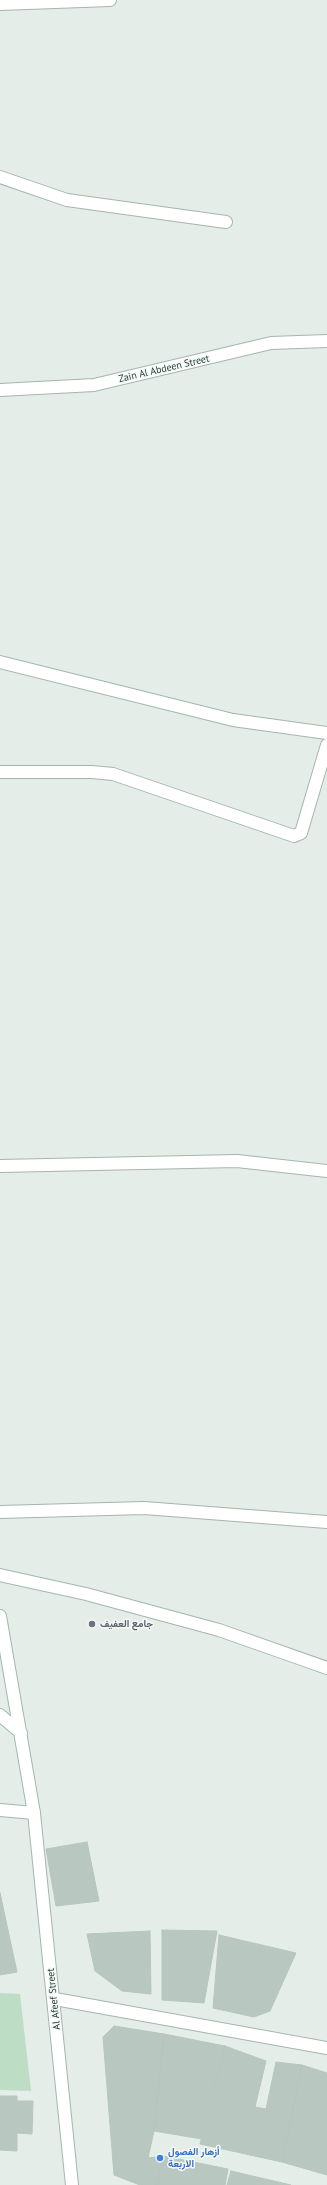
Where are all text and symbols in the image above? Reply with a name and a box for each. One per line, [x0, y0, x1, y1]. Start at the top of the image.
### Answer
street label: Zain Al Abdeen Street [117, 353, 211, 385]
place label: جامع العفيف [100, 1618, 153, 1630]
marker: جامع العفيف [87, 1619, 97, 1629]
street label: Al Afeef Street [45, 1968, 63, 2030]
place label: أزهار الفصول الاربعة [168, 2146, 220, 2170]
marker: أزهار الفصول الاربعة [155, 2153, 165, 2163]

